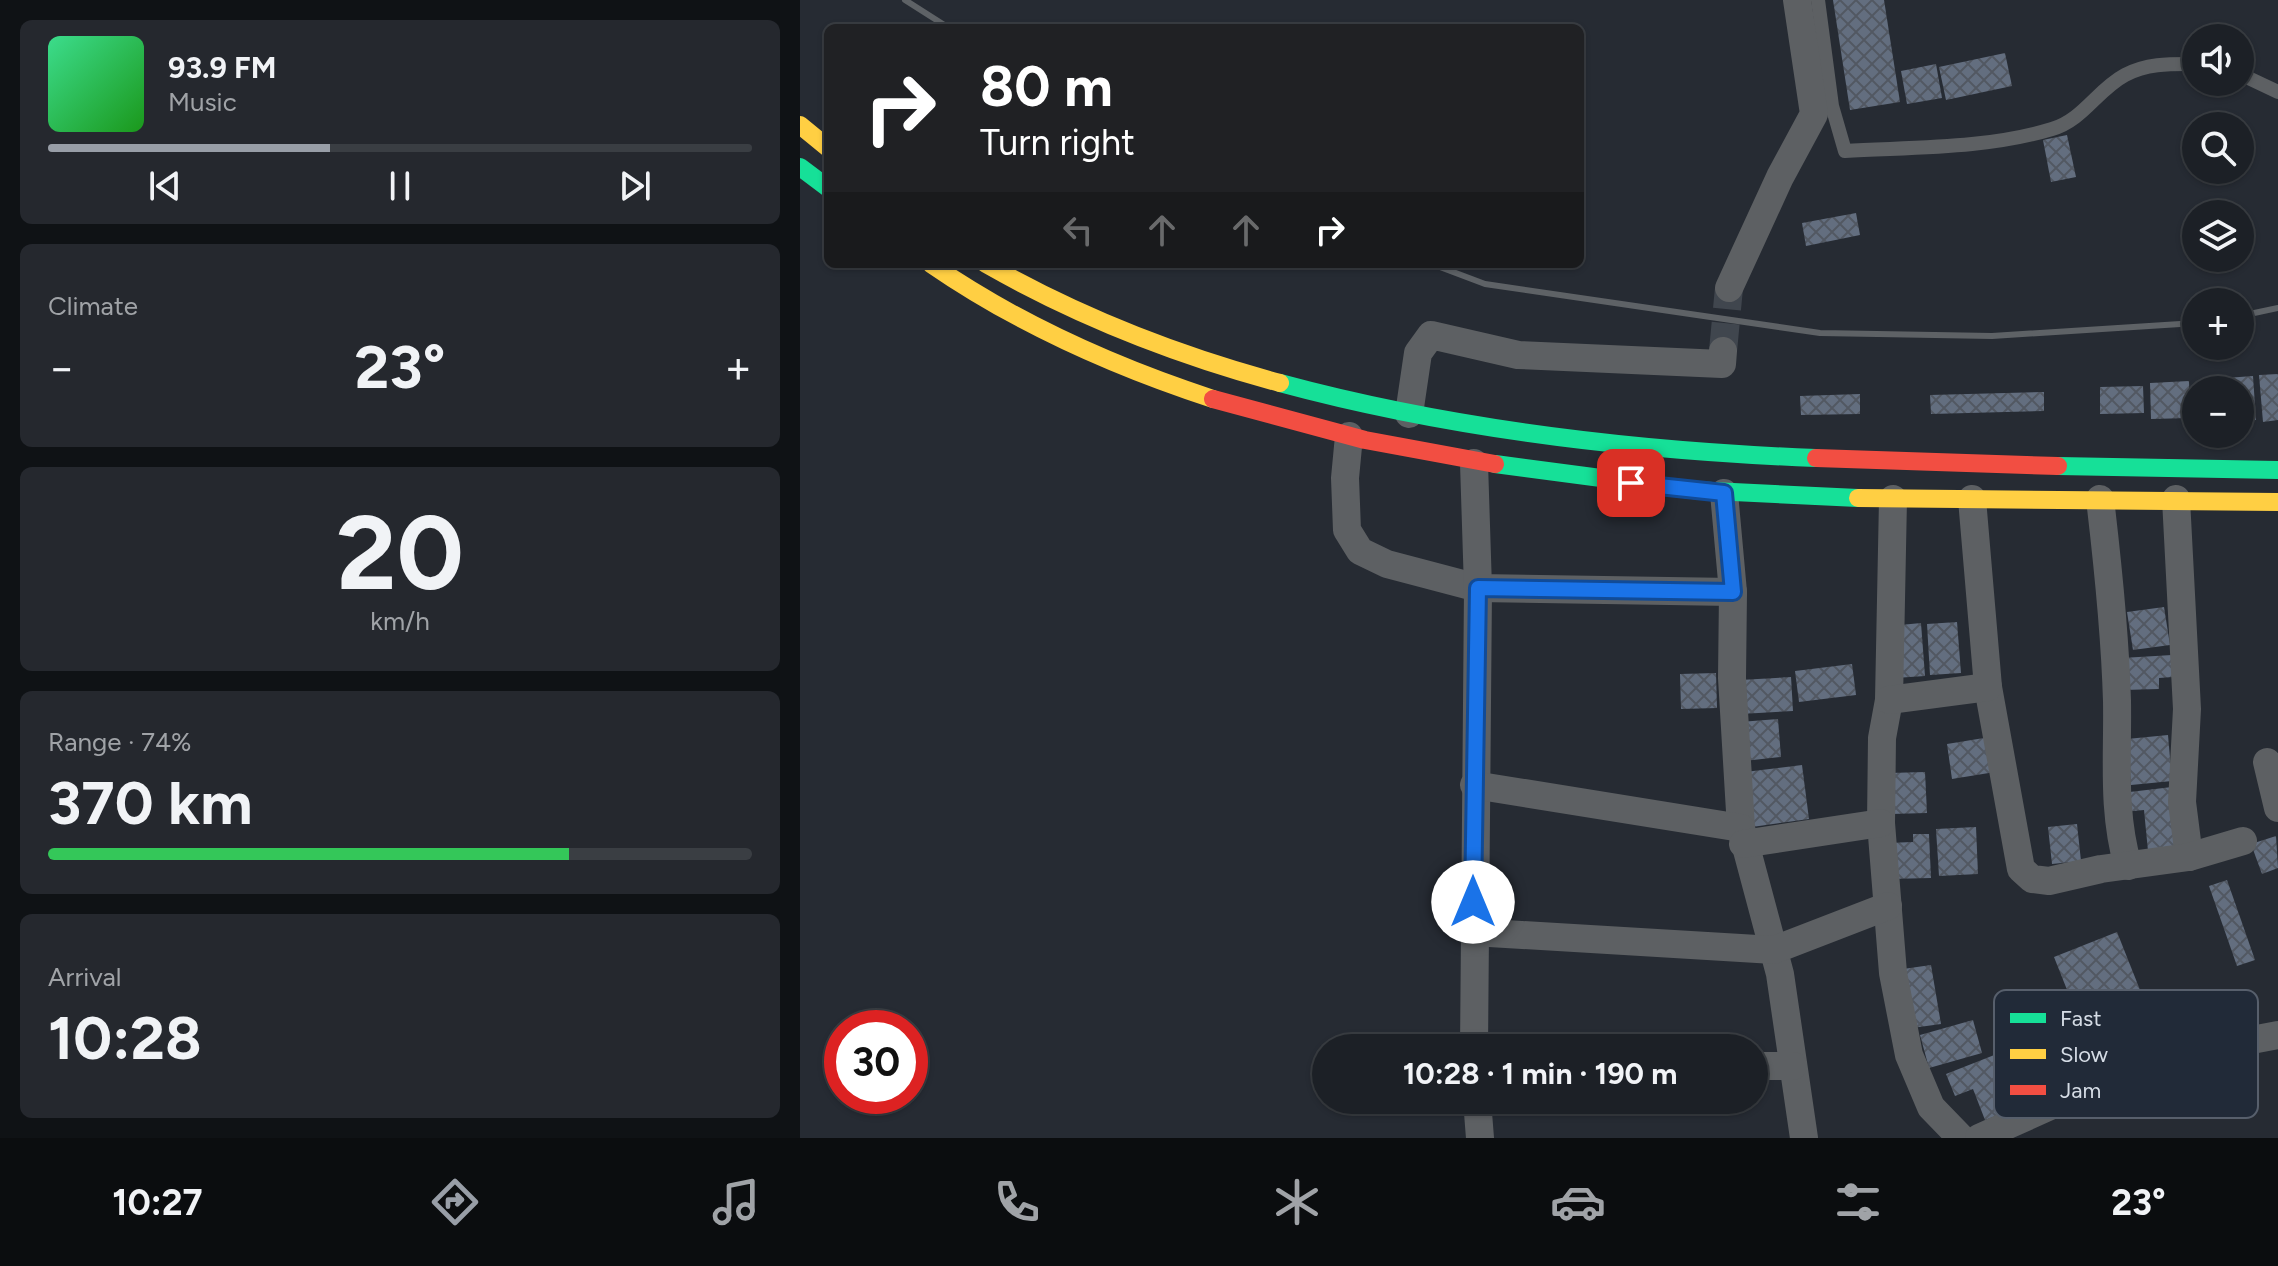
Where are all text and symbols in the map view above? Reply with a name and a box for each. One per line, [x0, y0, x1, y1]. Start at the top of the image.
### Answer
map controls [2182, 24, 2254, 448]
button: sound [2182, 24, 2254, 96]
text: 93.9 FM [168, 49, 276, 86]
text: 80 m [980, 53, 1113, 120]
icon: right [848, 56, 952, 160]
text: Music [168, 86, 237, 118]
button: search [2182, 112, 2254, 184]
text: Turn right [980, 121, 1135, 164]
icon: previous [143, 164, 187, 208]
icon: pause [378, 164, 422, 208]
icon: next [613, 164, 657, 208]
button: layers [2182, 200, 2254, 272]
icon: left [1056, 208, 1100, 252]
icon: ahead [1140, 208, 1184, 252]
icon: ahead [1224, 208, 1268, 252]
icon: right [1308, 208, 1352, 252]
button: + [2182, 288, 2254, 360]
text: Climate [48, 290, 138, 322]
text: 23° [355, 331, 445, 403]
text: − [48, 341, 75, 394]
text: + [725, 341, 752, 394]
button: − [2182, 376, 2254, 448]
pin [1597, 449, 1665, 517]
icon: arrive [1609, 461, 1653, 505]
text: 20 [336, 490, 464, 615]
text: km/h [370, 605, 430, 637]
text: Range · 74% [48, 726, 192, 758]
text: 370 km [48, 767, 252, 839]
position arrow [1431, 860, 1515, 944]
text: Arrival [48, 961, 121, 993]
legend [1994, 990, 2258, 1118]
text: 10:28 [48, 1002, 202, 1074]
text: Fast [2060, 1005, 2102, 1032]
speed limit sign: 30 [824, 1010, 928, 1114]
text: Slow [2060, 1041, 2109, 1068]
text: 10:28 · 1 min · 190 m [1403, 1055, 1677, 1092]
text: Jam [2060, 1077, 2101, 1104]
icon: directions [427, 1174, 483, 1230]
icon: music [708, 1174, 764, 1230]
icon: phone [989, 1174, 1045, 1230]
icon: climate [1269, 1174, 1325, 1230]
icon: car [1550, 1174, 1606, 1230]
icon: filters [1830, 1174, 1886, 1230]
text: 10:27 [112, 1181, 203, 1224]
text: 23° [2111, 1181, 2166, 1224]

